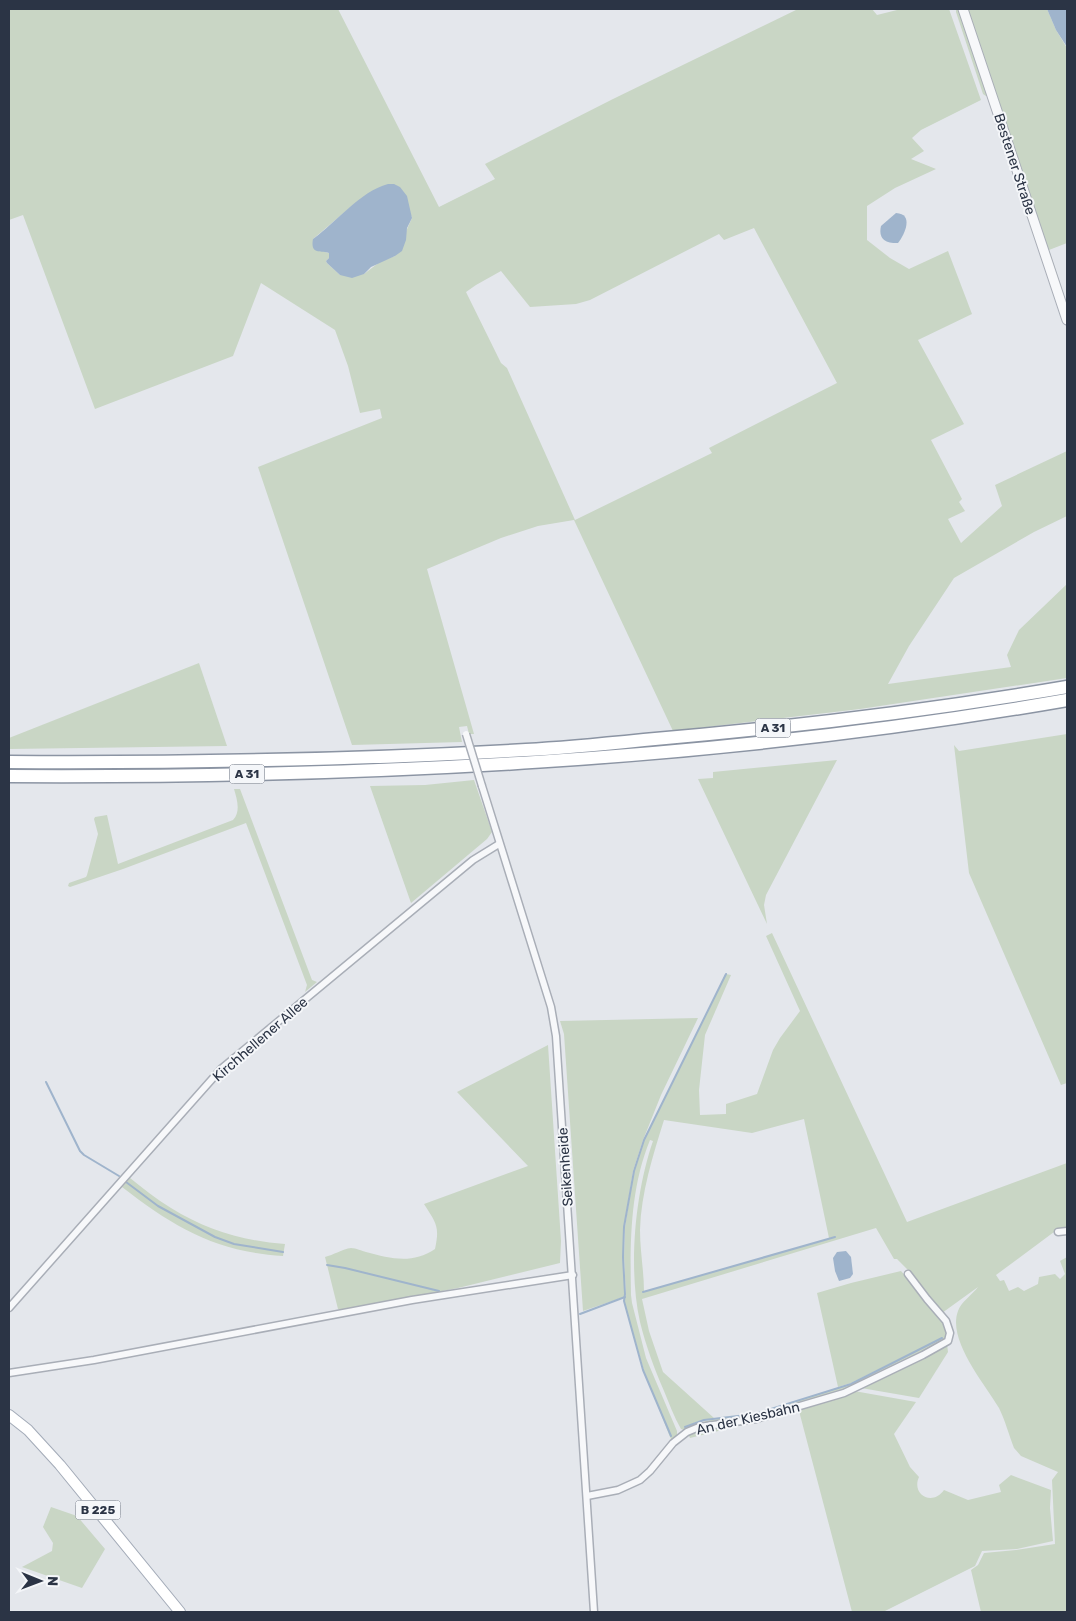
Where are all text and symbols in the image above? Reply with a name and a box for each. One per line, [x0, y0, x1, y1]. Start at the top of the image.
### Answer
street label: Bestener Straße [990, 111, 1039, 217]
road number: A 31 [756, 718, 790, 738]
road number: A 31 [230, 764, 264, 784]
street label: Kirchhellener Allee [209, 993, 311, 1085]
street label: Seikenheide [554, 1127, 577, 1207]
street label: An der Kiesbahn [695, 1398, 802, 1439]
road number: B 225 [76, 1500, 120, 1520]
north arrow [15, 1556, 65, 1606]
text: N [44, 1576, 61, 1586]

